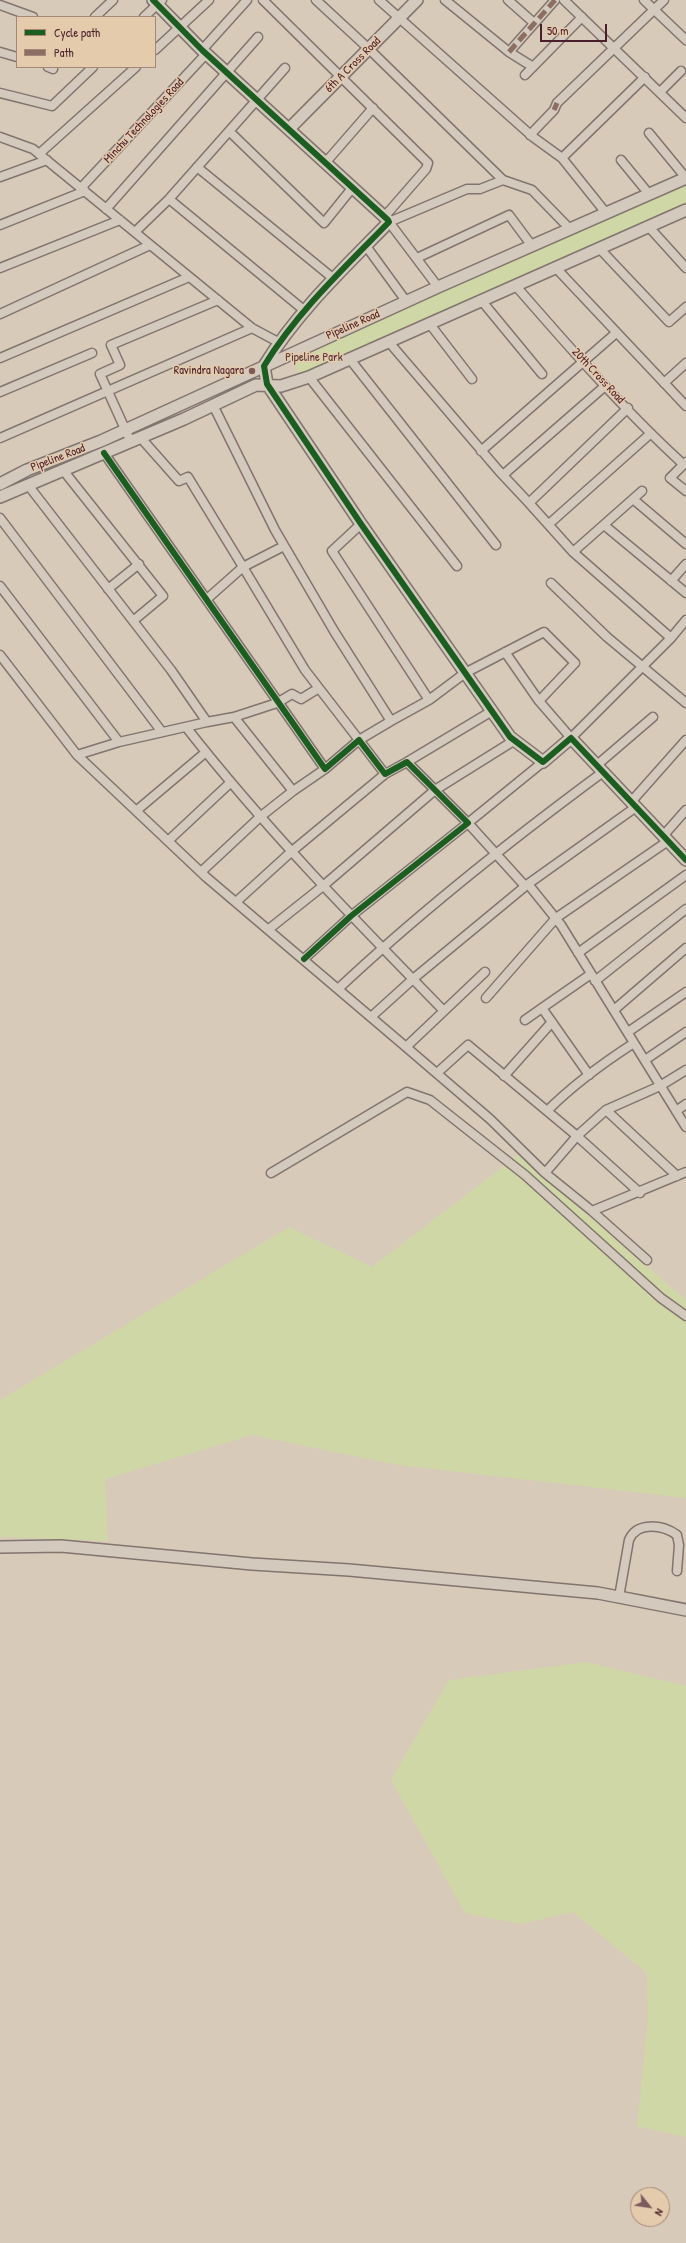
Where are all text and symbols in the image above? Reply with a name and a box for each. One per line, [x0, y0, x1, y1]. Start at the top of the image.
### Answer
legend [16, 16, 156, 68]
scale bar [542, 16, 609, 42]
text: 50 m [547, 22, 568, 39]
text: Cycle path [54, 24, 100, 41]
street label: 6th A Cross Road [322, 34, 384, 96]
text: Path [54, 44, 74, 61]
street label: Minchu Technologies Road [101, 76, 187, 166]
street label: Pipeline Road [324, 307, 382, 343]
street label: 20th Cross Road [569, 345, 627, 407]
park label: Pipeline Park [285, 351, 343, 365]
place label: Ravindra Nagara [174, 364, 244, 378]
marker: Ravindra Nagara [247, 366, 257, 376]
street label: Pipeline Road [29, 441, 87, 475]
north arrow [630, 2187, 670, 2227]
text: N [652, 2206, 667, 2219]

